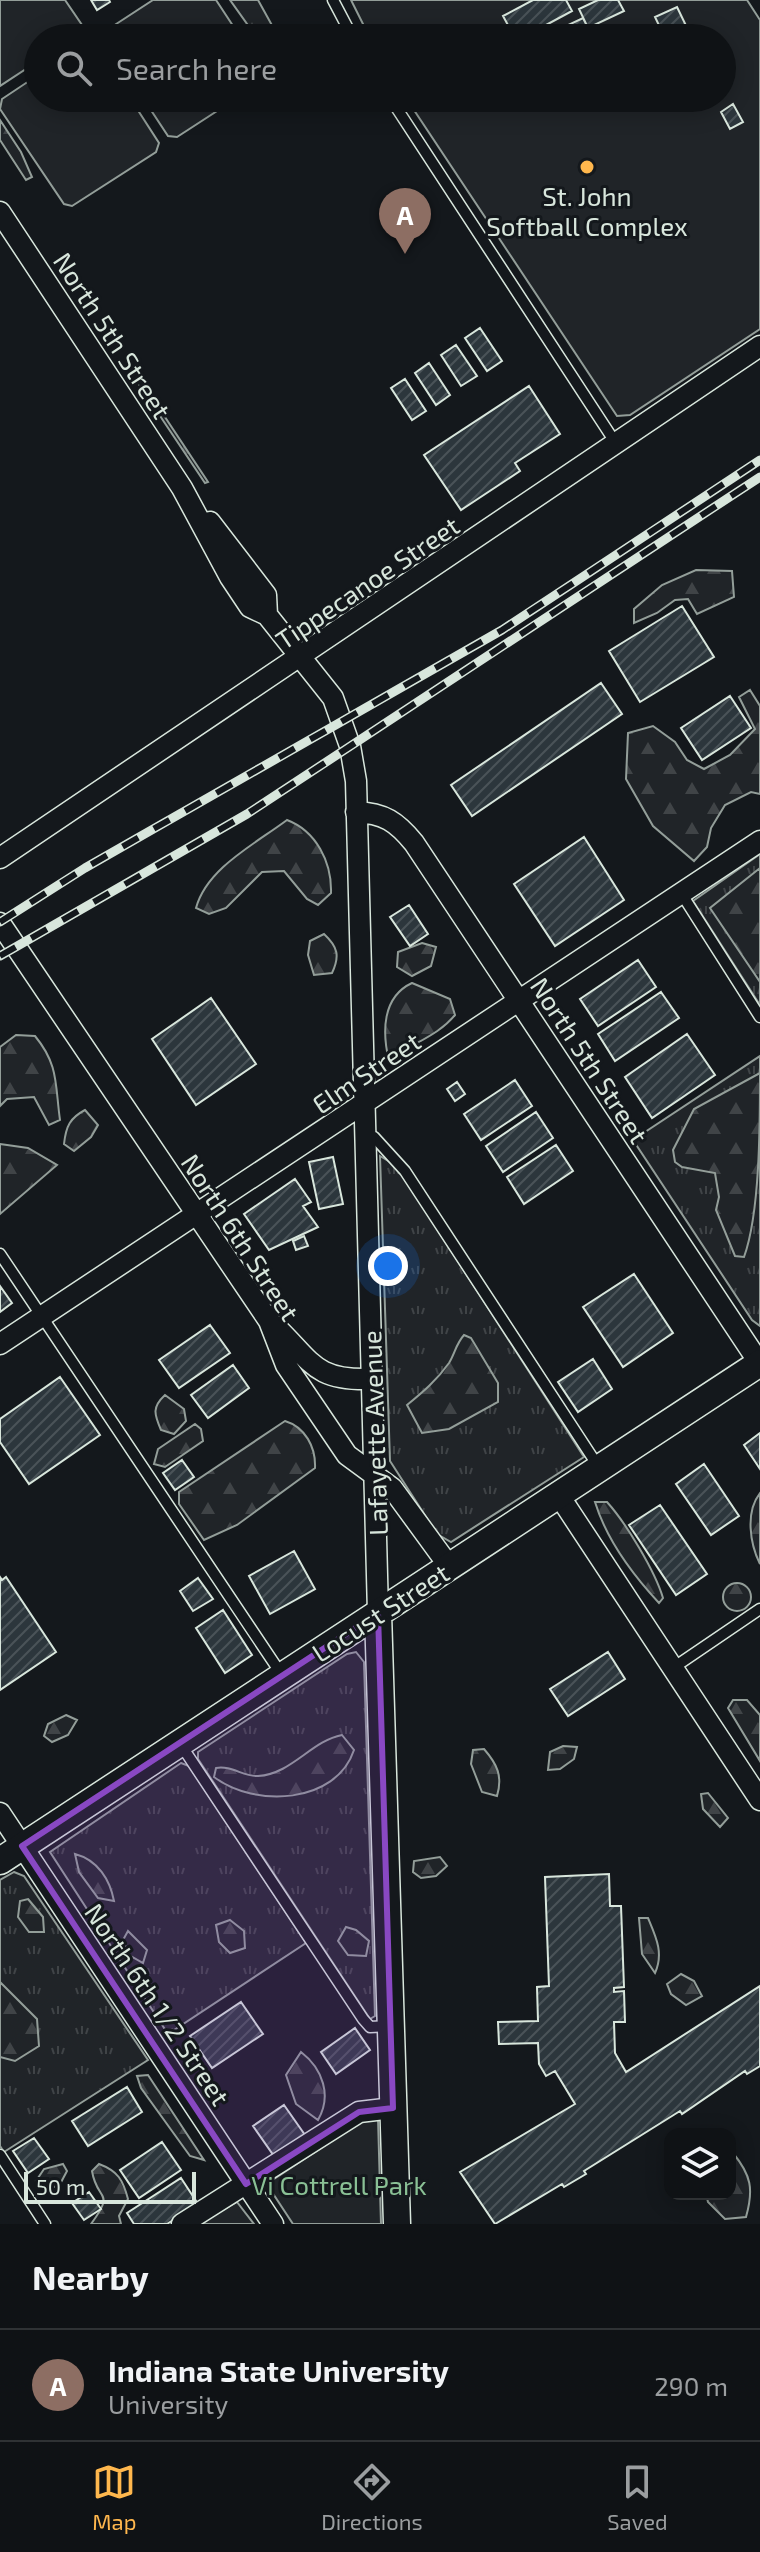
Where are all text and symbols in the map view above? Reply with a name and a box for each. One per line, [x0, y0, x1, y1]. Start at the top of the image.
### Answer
search box [24, 24, 736, 112]
icon: search [52, 46, 96, 90]
text: Search here [116, 50, 277, 86]
marker: St. John Softball Complex [578, 158, 596, 176]
place label: St. John Softball Complex [486, 180, 688, 241]
pin: A [379, 188, 431, 254]
street label: North 5th Street [48, 246, 178, 424]
street label: Tippecanoe Street [269, 509, 465, 655]
street label: North 5th Street [525, 971, 655, 1149]
street label: Elm Street [306, 1025, 426, 1119]
street label: North 6th Street [176, 1148, 306, 1326]
your location [368, 1246, 408, 1286]
street label: Lafayette Avenue [355, 1330, 393, 1536]
street label: Locust Street [306, 1556, 454, 1668]
street label: North 6th 1/2 Street [79, 1897, 237, 2111]
map controls [664, 2128, 736, 2200]
button: layers [664, 2128, 736, 2200]
scale bar [24, 2168, 196, 2204]
park label: Vi Cottrell Park [251, 2169, 427, 2200]
text: 50 m [36, 2173, 85, 2199]
text: Nearby [32, 2256, 149, 2297]
text: Indiana State University [108, 2352, 449, 2388]
text: A [50, 2370, 66, 2401]
text: 290 m [654, 2370, 728, 2401]
text: University [108, 2388, 228, 2419]
tab: Map [92, 2460, 136, 2534]
tab: Directions [321, 2460, 423, 2534]
tab: Saved [607, 2460, 668, 2534]

